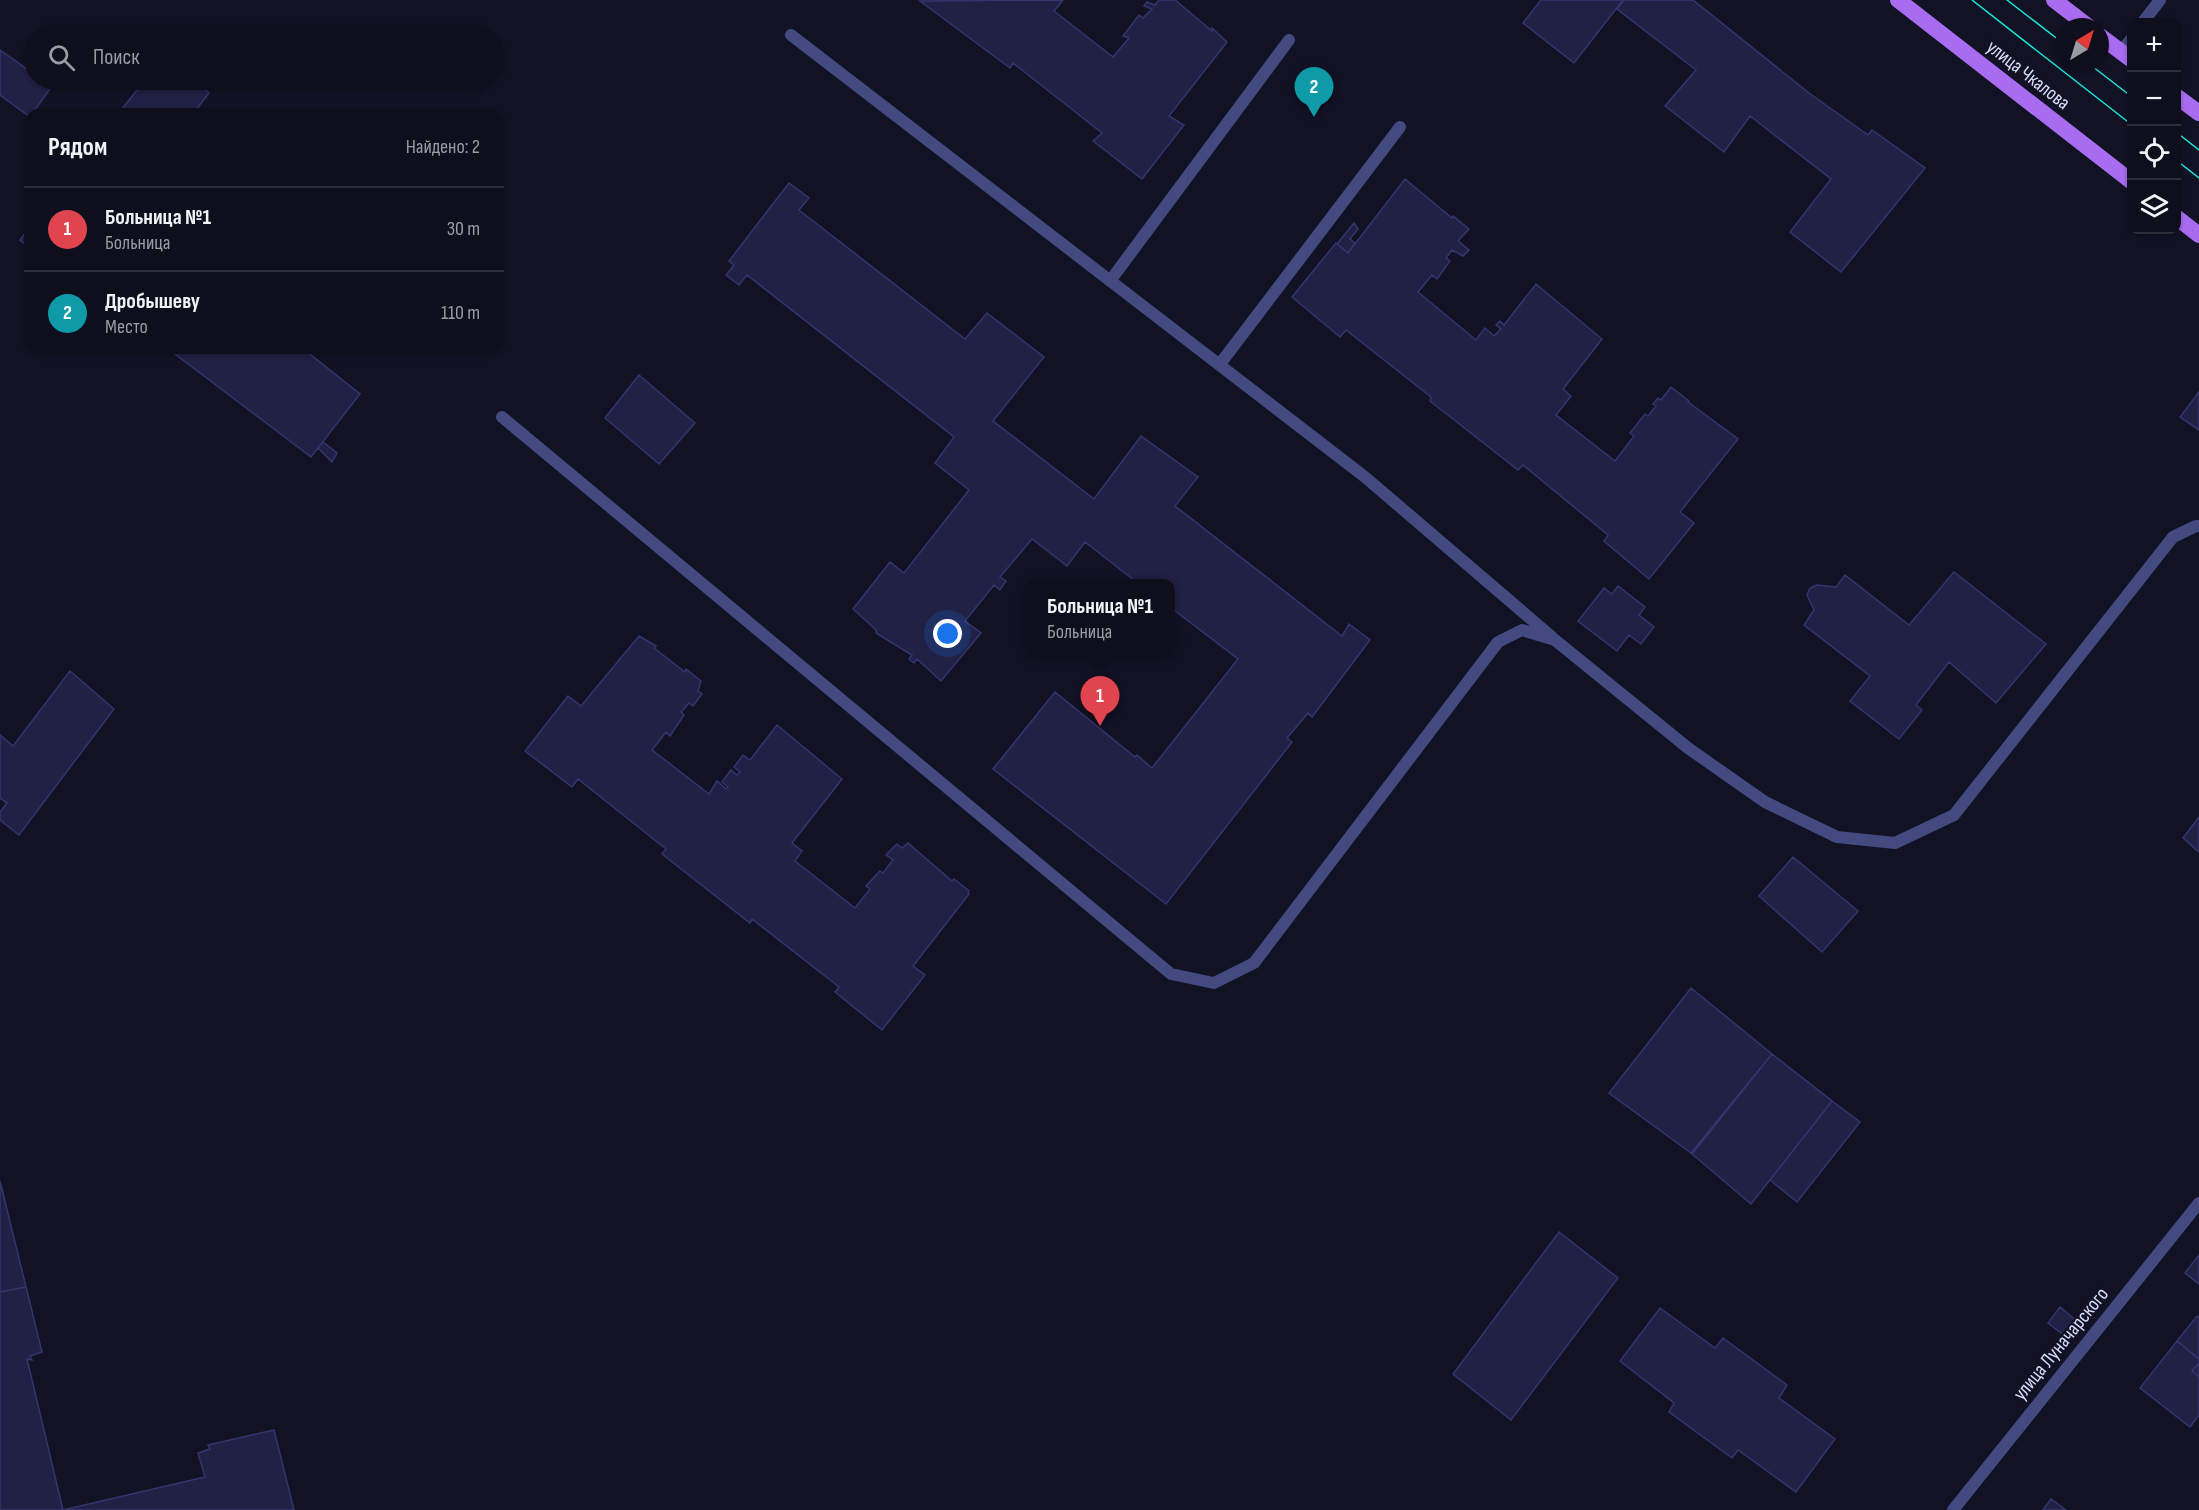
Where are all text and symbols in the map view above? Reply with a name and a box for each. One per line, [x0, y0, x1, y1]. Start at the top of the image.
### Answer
north arrow [2055, 18, 2109, 72]
map controls [2127, 18, 2181, 234]
button: + [2127, 18, 2181, 72]
search box [24, 24, 504, 90]
street label: улица Чкалова [1981, 35, 2075, 115]
icon: search [45, 41, 78, 74]
text: Поиск [93, 44, 139, 71]
pin: 2 [1294, 68, 1334, 117]
button: − [2127, 72, 2181, 126]
button: locate [2127, 126, 2181, 180]
text: Рядом [48, 132, 107, 163]
text: Найдено: 2 [406, 135, 480, 159]
button: layers [2127, 180, 2181, 234]
text: Больница №1 [105, 204, 211, 231]
text: 1 [64, 217, 71, 241]
text: 30 m [447, 217, 480, 241]
text: Больница [105, 231, 170, 255]
text: Дробышеву [105, 288, 200, 315]
text: 2 [63, 301, 72, 325]
text: 110 m [441, 301, 480, 325]
text: Место [105, 315, 148, 339]
popup [1025, 579, 1175, 657]
text: Больница №1 [1047, 593, 1153, 620]
your location [933, 619, 962, 648]
text: Больница [1047, 620, 1112, 644]
pin: 1 [1080, 676, 1120, 726]
street label: улица Луначарского [2008, 1283, 2114, 1405]

